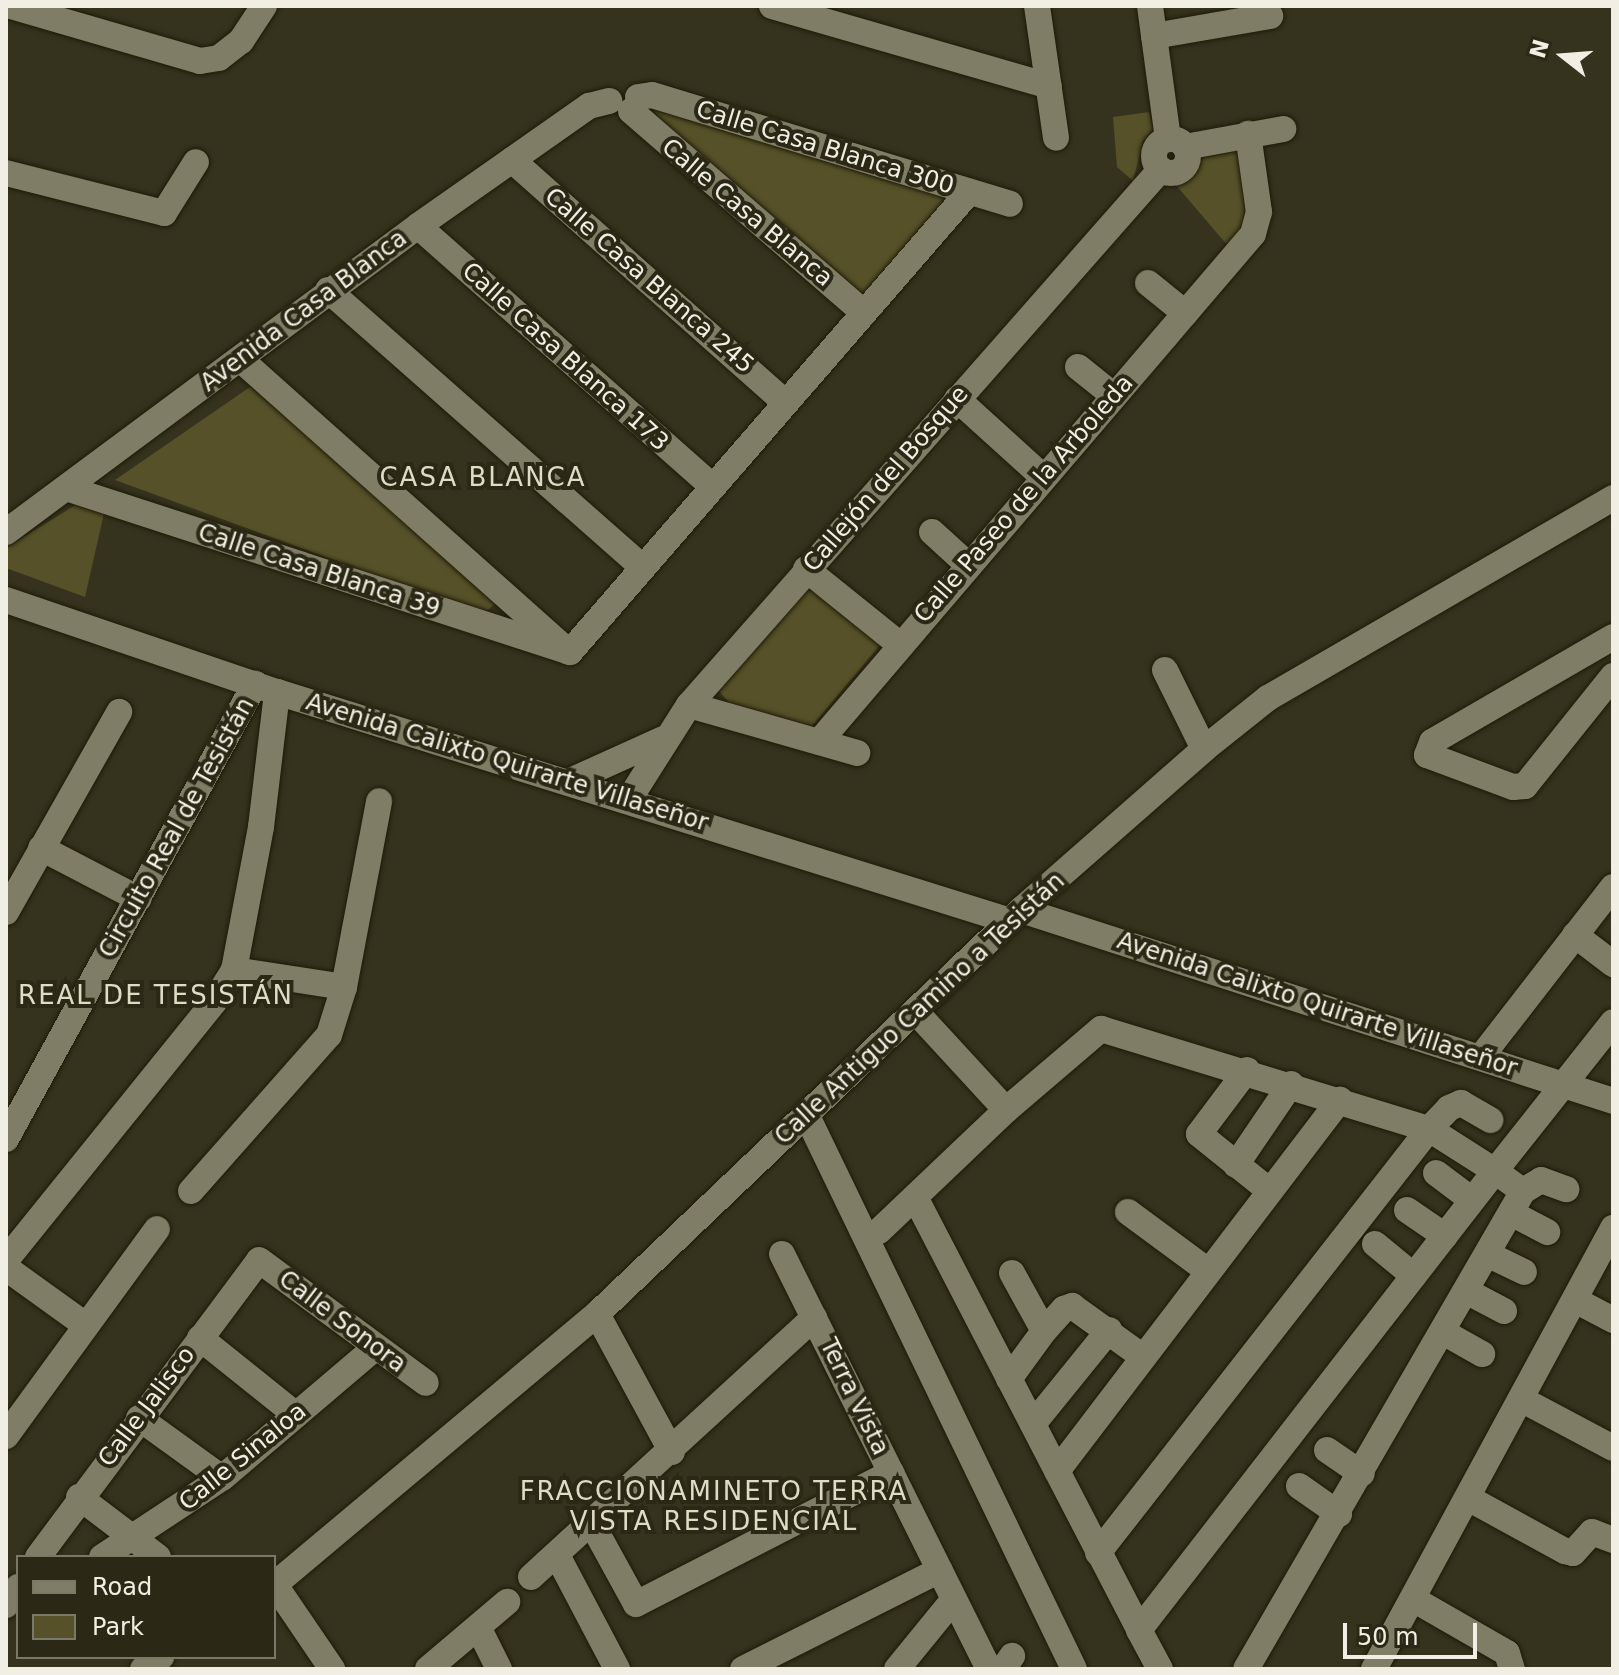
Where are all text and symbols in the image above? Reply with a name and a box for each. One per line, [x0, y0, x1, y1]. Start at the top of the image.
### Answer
north arrow [1523, 16, 1603, 96]
text: N [1525, 36, 1554, 61]
street label: Calle Casa Blanca 300 [693, 95, 957, 201]
street label: Calle Casa Blanca [656, 133, 838, 293]
street label: Calle Casa Blanca 245 [538, 182, 760, 380]
street label: Avenida Casa Blanca [195, 224, 413, 398]
street label: Calle Casa Blanca 173 [456, 257, 674, 457]
street label: Calle Paseo de la Arboleda [908, 369, 1140, 629]
street label: Callejón del Bosque [797, 380, 975, 578]
district label: CASA BLANCA [379, 462, 587, 494]
street label: Calle Casa Blanca 39 [194, 518, 444, 624]
street label: Avenida Calixto Quirarte Villaseñor [303, 688, 711, 838]
street label: Circuito Real de Tesistán [93, 693, 261, 963]
street label: Calle Antiguo Camino a Tesistán [769, 867, 1071, 1151]
street label: Avenida Calixto Quirarte Villaseñor [1113, 927, 1521, 1083]
district label: REAL DE TESISTÁN [18, 980, 294, 1012]
street label: Calle Sonora [273, 1265, 411, 1379]
street label: Terra Vista [813, 1334, 895, 1460]
street label: Calle Jalisco [93, 1341, 201, 1473]
street label: Calle Sinaloa [174, 1397, 312, 1517]
district label: FRACCIONAMINETO TERRA VISTA RESIDENCIAL [520, 1476, 908, 1538]
legend [16, 1555, 276, 1659]
text: Road [92, 1573, 152, 1601]
scale bar [1347, 1607, 1481, 1657]
text: Park [92, 1613, 144, 1641]
text: 50 m [1357, 1623, 1419, 1651]

